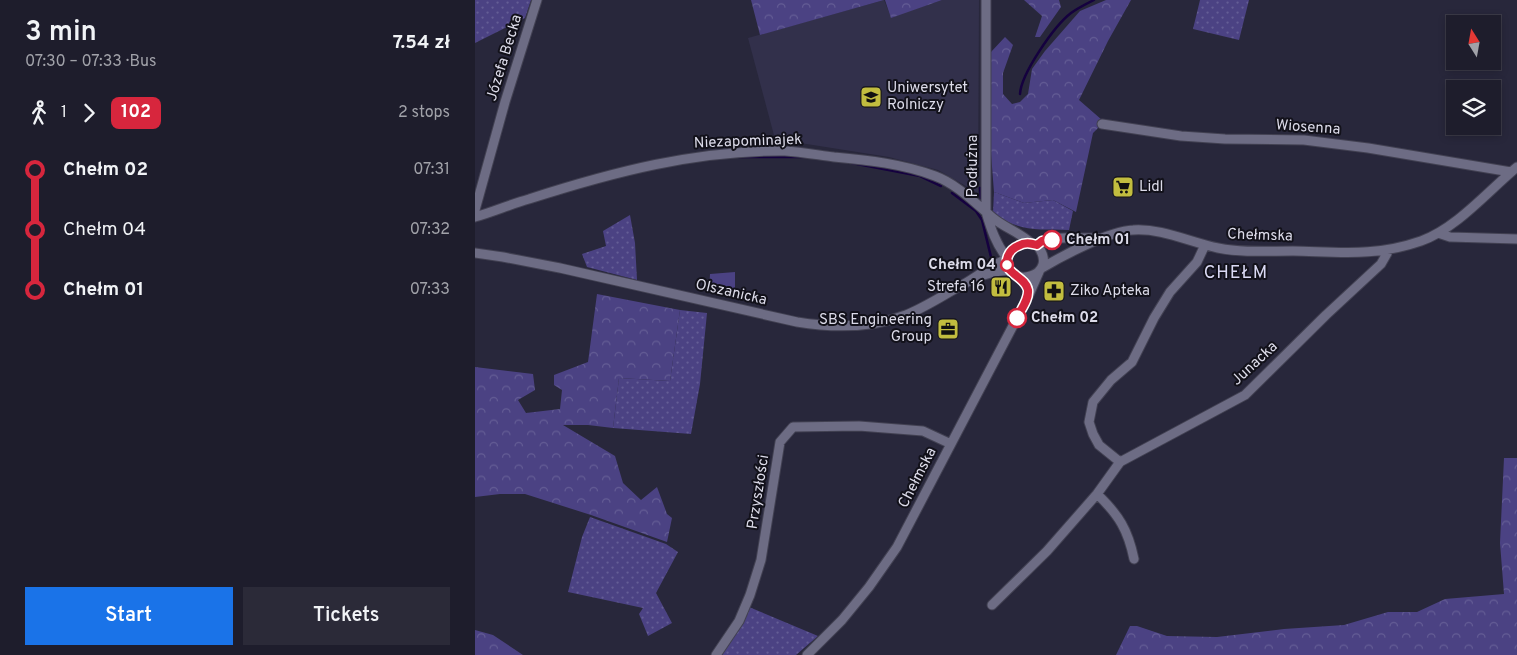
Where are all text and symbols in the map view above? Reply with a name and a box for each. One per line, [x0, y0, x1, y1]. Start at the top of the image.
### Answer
street label: Józefa Becka [483, 12, 527, 104]
text: 3 min [25, 15, 97, 51]
north arrow [1446, 15, 1501, 70]
map controls [1446, 15, 1501, 135]
text: 7.54 zł [393, 31, 450, 55]
text: 07:30 – 07:33 · Bus [25, 52, 156, 72]
place label: Uniwersytet Rolniczy [887, 79, 968, 115]
button: layers [1446, 80, 1501, 135]
school or university icon: Uniwersytet Rolniczy [859, 85, 883, 109]
icon: walk [25, 99, 53, 127]
icon: forward [75, 99, 103, 127]
text: 102 [121, 101, 151, 124]
text: 1 [61, 103, 67, 123]
text: 2 stops [398, 103, 450, 123]
street label: Wiosenna [1275, 116, 1341, 140]
street label: Niezapominajek [694, 131, 802, 153]
street label: Podłużna [964, 135, 983, 197]
text: Chełm 02 [63, 158, 148, 182]
text: 07:31 [413, 160, 450, 180]
supermarket icon: Lidl [1111, 175, 1135, 199]
place label: Lidl [1139, 178, 1164, 197]
text: Chełm 04 [63, 218, 146, 242]
text: 07:32 [410, 220, 450, 240]
street label: Chełmska [1227, 225, 1293, 247]
marker: Chełm 01 [1042, 230, 1062, 250]
place label: Chełm 01 [1066, 231, 1130, 250]
place label: Chełm 04 [928, 256, 996, 275]
marker: Chełm 04 [1000, 258, 1014, 272]
district label: CHEŁM [1204, 262, 1268, 285]
restaurant icon: Strefa 16 [989, 275, 1013, 299]
street label: Olszanicka [693, 276, 769, 310]
text: Chełm 01 [63, 278, 144, 302]
place label: Strefa 16 [927, 278, 985, 297]
pharmacy icon: Ziko Apteka [1042, 279, 1066, 303]
text: 07:33 [410, 280, 450, 300]
place label: Ziko Apteka [1070, 282, 1150, 301]
marker: Chełm 02 [1007, 308, 1027, 328]
place label: Chełm 02 [1031, 309, 1098, 328]
place label: SBS Engineering Group [819, 311, 932, 347]
office icon: SBS Engineering Group [936, 317, 960, 341]
street label: Junacka [1228, 338, 1282, 390]
street label: Chełmska [895, 444, 941, 512]
street label: Przyszłości [744, 453, 774, 531]
button: Start [25, 587, 233, 645]
button: Tickets [243, 587, 450, 645]

